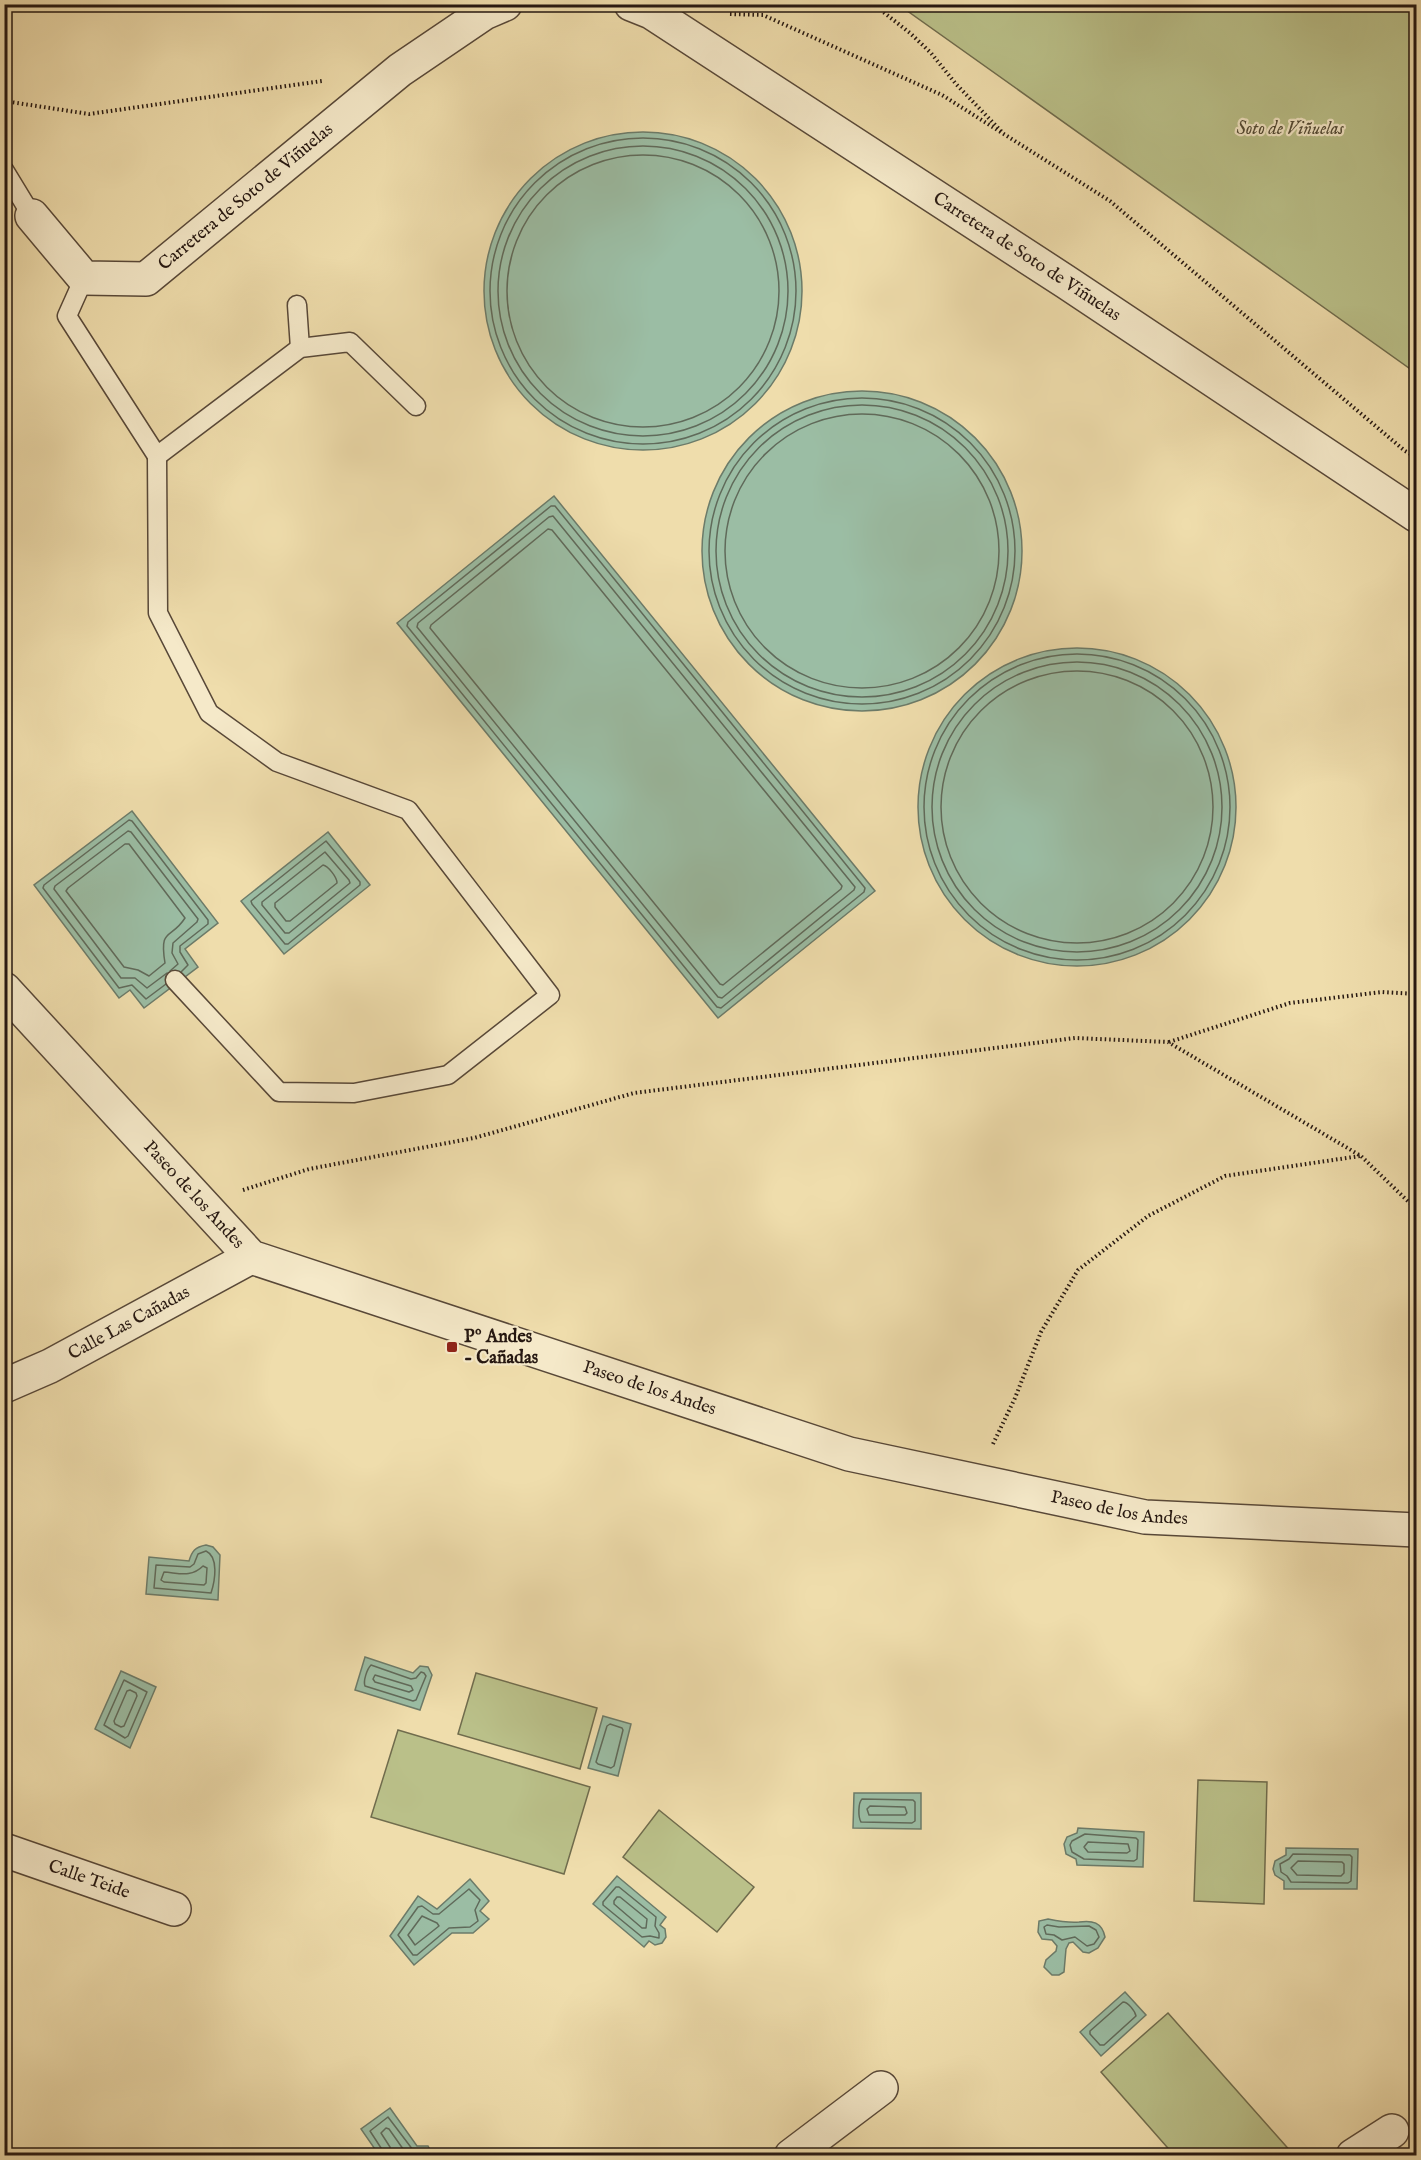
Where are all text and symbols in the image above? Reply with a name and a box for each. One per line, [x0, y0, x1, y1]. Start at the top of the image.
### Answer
street label: Carretera de Soto de Viñuelas [153, 118, 338, 276]
park label: Soto de Viñuelas [1236, 118, 1344, 141]
street label: Carretera de Soto de Viñuelas [928, 187, 1125, 327]
street label: Paseo de los Andes [138, 1136, 249, 1254]
street label: Calle Las Cañadas [64, 1281, 194, 1366]
place label: Pº Andes - Cañadas [464, 1326, 539, 1370]
marker: Pº Andes - Cañadas [445, 1340, 459, 1354]
street label: Paseo de los Andes [580, 1356, 719, 1421]
street label: Paseo de los Andes [1049, 1486, 1188, 1531]
street label: Calle Teide [45, 1855, 133, 1904]

